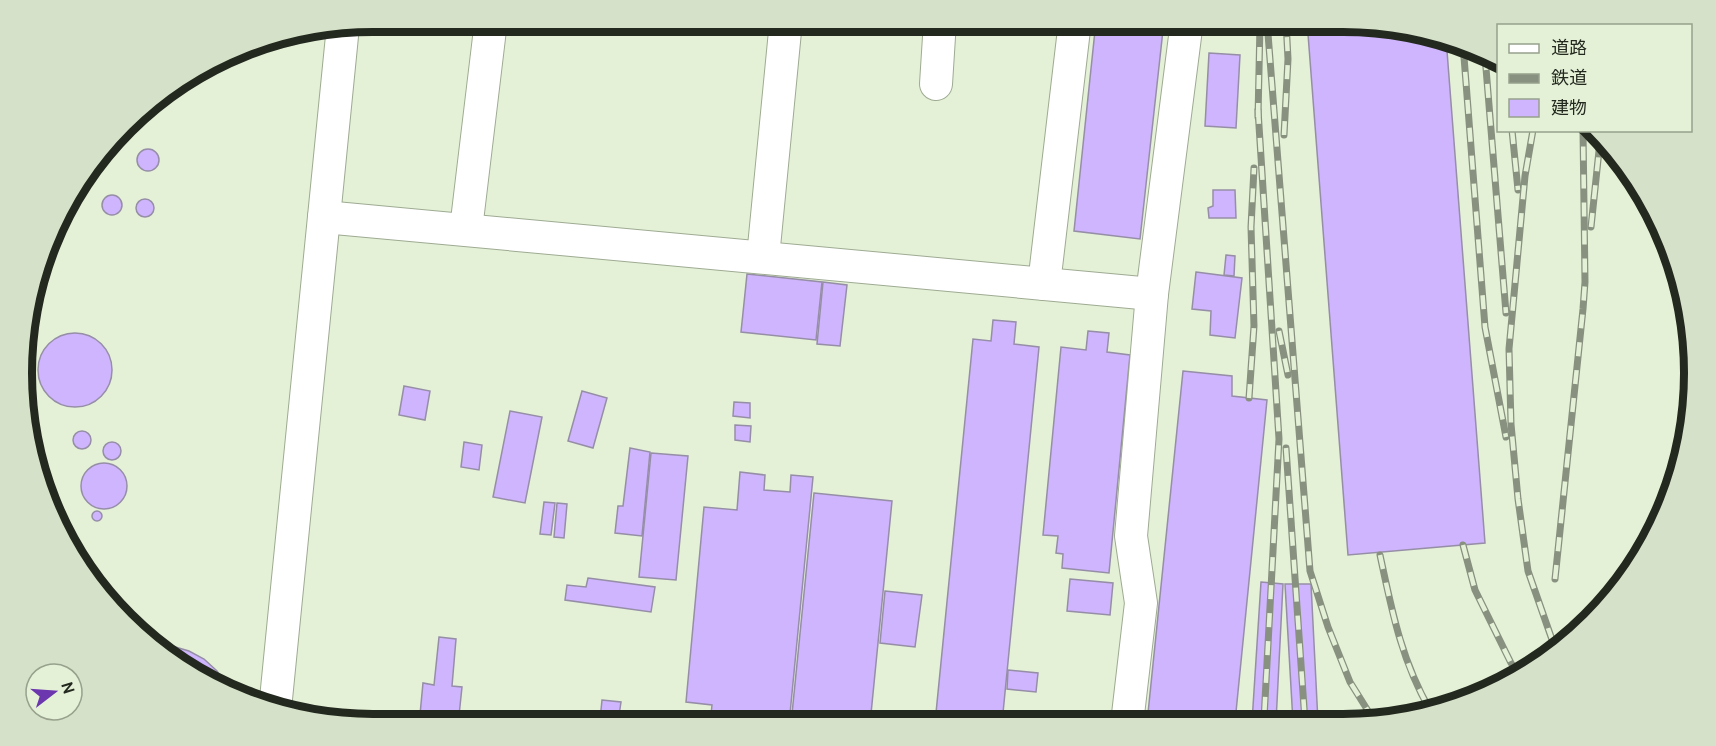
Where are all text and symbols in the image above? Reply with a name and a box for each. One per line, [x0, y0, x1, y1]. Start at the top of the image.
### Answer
legend [1497, 24, 1692, 132]
text: 道路 [1551, 37, 1587, 59]
text: 鉄道 [1551, 67, 1587, 89]
text: 建物 [1551, 97, 1587, 119]
north arrow [24, 662, 84, 722]
text: N [57, 680, 79, 696]

